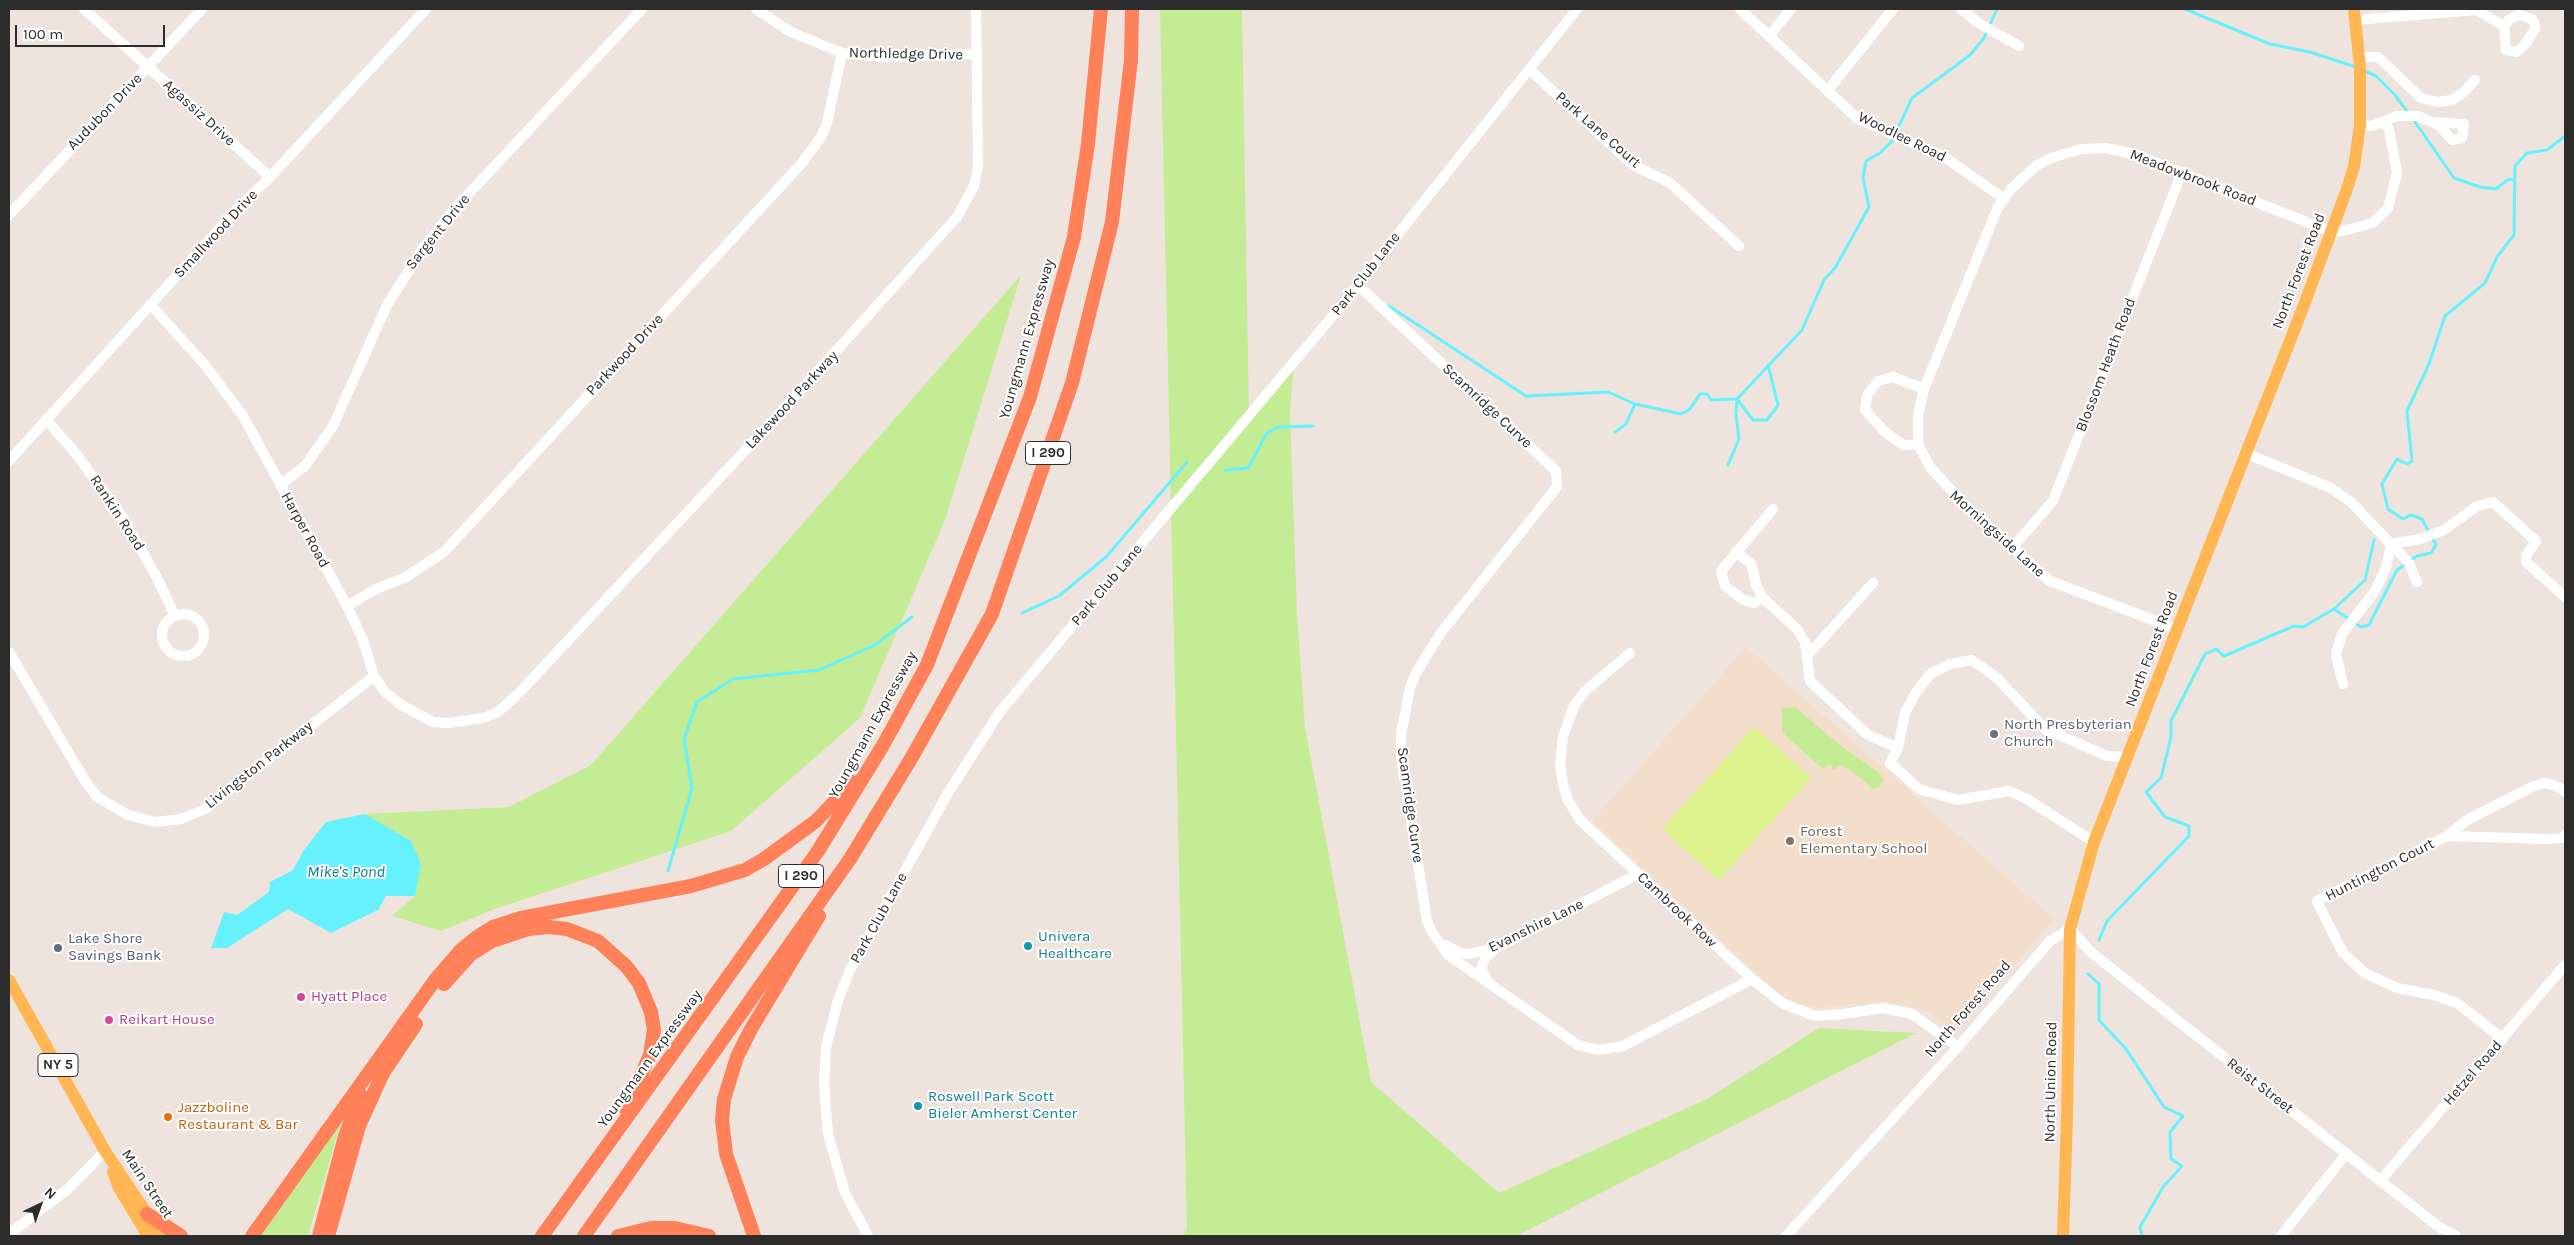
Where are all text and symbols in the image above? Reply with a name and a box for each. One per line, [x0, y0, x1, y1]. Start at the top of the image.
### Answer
scale bar [18, 15, 168, 47]
text: 100 m [23, 25, 63, 43]
street label: Northledge Drive [849, 44, 963, 64]
street label: Audubon Drive [64, 70, 146, 154]
street label: Agassiz Drive [159, 76, 239, 150]
street label: Park Lane Court [1552, 88, 1644, 172]
street label: Woodlee Road [1855, 108, 1949, 166]
street label: Meadowbrook Road [2127, 146, 2259, 210]
street label: Smallwood Drive [170, 186, 262, 282]
street label: Sargent Drive [402, 191, 474, 273]
street label: North Forest Road [2269, 211, 2329, 331]
street label: Park Club Lane [1328, 229, 1404, 319]
street label: Youngmann Expressway [995, 257, 1059, 421]
street label: Blossom Heath Road [2072, 295, 2140, 435]
street label: Parkwood Drive [583, 310, 667, 400]
street label: Lakewood Parkway [742, 347, 842, 453]
street label: Scamridge Curve [1438, 360, 1536, 452]
road number: I 290 [1026, 442, 1070, 464]
street label: Rankin Road [86, 472, 148, 554]
street label: Morningside Lane [1946, 487, 2048, 581]
street label: Harper Road [277, 489, 333, 571]
street label: Park Club Lane [1068, 541, 1146, 629]
street label: North Forest Road [2122, 589, 2182, 709]
street label: Youngmann Expressway [825, 648, 921, 802]
place label: North Presbyterian Church [2004, 716, 2132, 751]
street label: Livingston Parkway [201, 717, 317, 813]
marker: North Presbyterian Church [1988, 728, 2000, 740]
street label: Scamridge Curve [1393, 746, 1427, 864]
place label: Forest Elementary School [1800, 823, 1927, 858]
marker: Forest Elementary School [1784, 835, 1796, 847]
street label: Huntington Court [2323, 835, 2437, 905]
water label: Mike's Pond [307, 862, 385, 882]
road number: I 290 [778, 864, 824, 888]
street label: Cambrook Row [1633, 868, 1721, 952]
street label: Park Club Lane [847, 869, 911, 967]
street label: Evanshire Lane [1486, 895, 1586, 957]
place label: Univera Healthcare [1038, 928, 1112, 963]
place label: Lake Shore Savings Bank [68, 930, 161, 965]
marker: Univera Healthcare [1022, 940, 1034, 952]
marker: Lake Shore Savings Bank [52, 942, 64, 954]
street label: North Forest Road [1921, 957, 2015, 1061]
street label: Youngmann Expressway [594, 987, 706, 1131]
place label: Hyatt Place [311, 988, 387, 1006]
marker: Hyatt Place [295, 991, 307, 1003]
place label: Reikart House [119, 1011, 215, 1029]
marker: Reikart House [103, 1014, 115, 1026]
street label: North Union Road [2041, 1021, 2061, 1143]
street label: Hetzel Road [2440, 1037, 2506, 1109]
road number: NY 5 [38, 1054, 78, 1076]
street label: Reist Street [2223, 1054, 2297, 1118]
place label: Roswell Park Scott Bieler Amherst Center [928, 1088, 1077, 1123]
place label: Jazzboline Restaurant & Bar [178, 1099, 298, 1134]
marker: Roswell Park Scott Bieler Amherst Center [912, 1100, 924, 1112]
marker: Jazzboline Restaurant & Bar [162, 1111, 174, 1123]
street label: Main Street [117, 1146, 177, 1222]
north arrow [15, 1180, 65, 1230]
text: N [41, 1184, 60, 1203]

